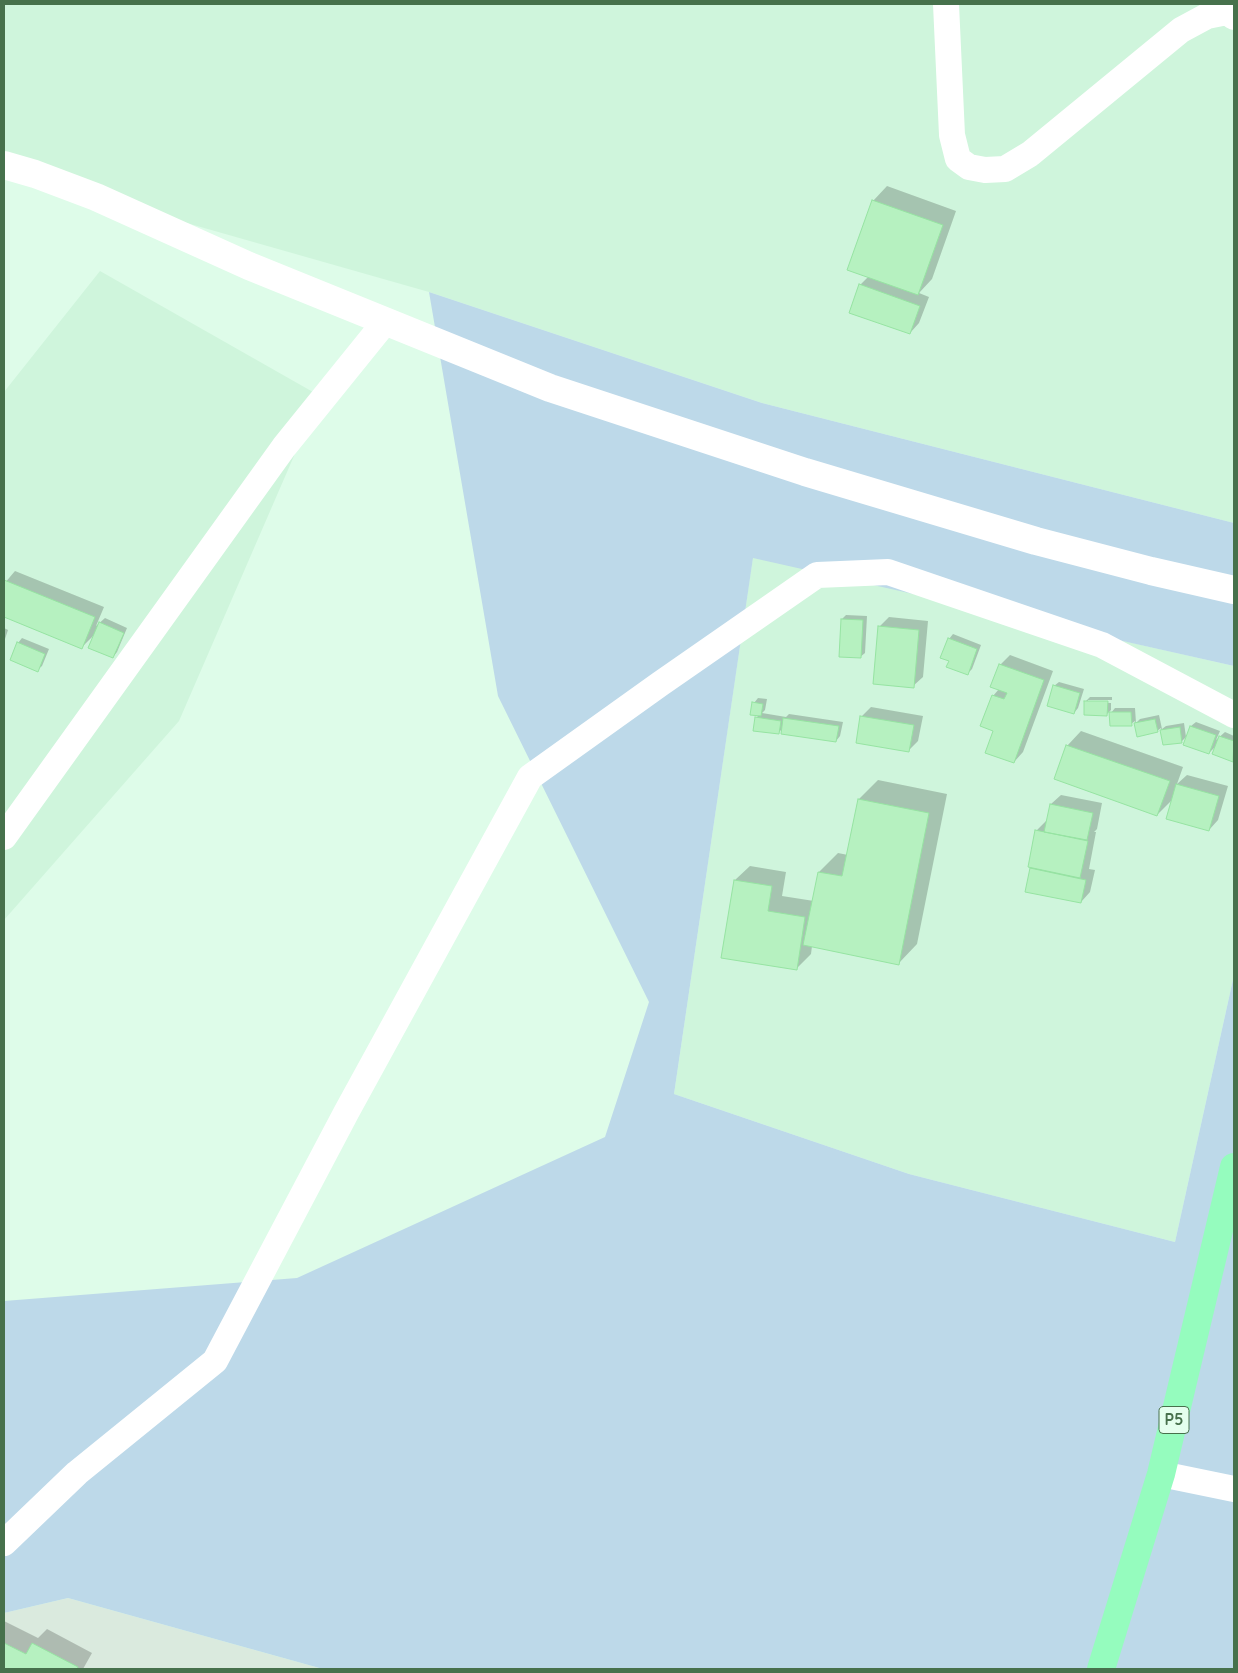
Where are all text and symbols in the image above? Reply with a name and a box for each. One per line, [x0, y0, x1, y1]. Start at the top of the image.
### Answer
road number: P5 [1159, 1406, 1189, 1434]

